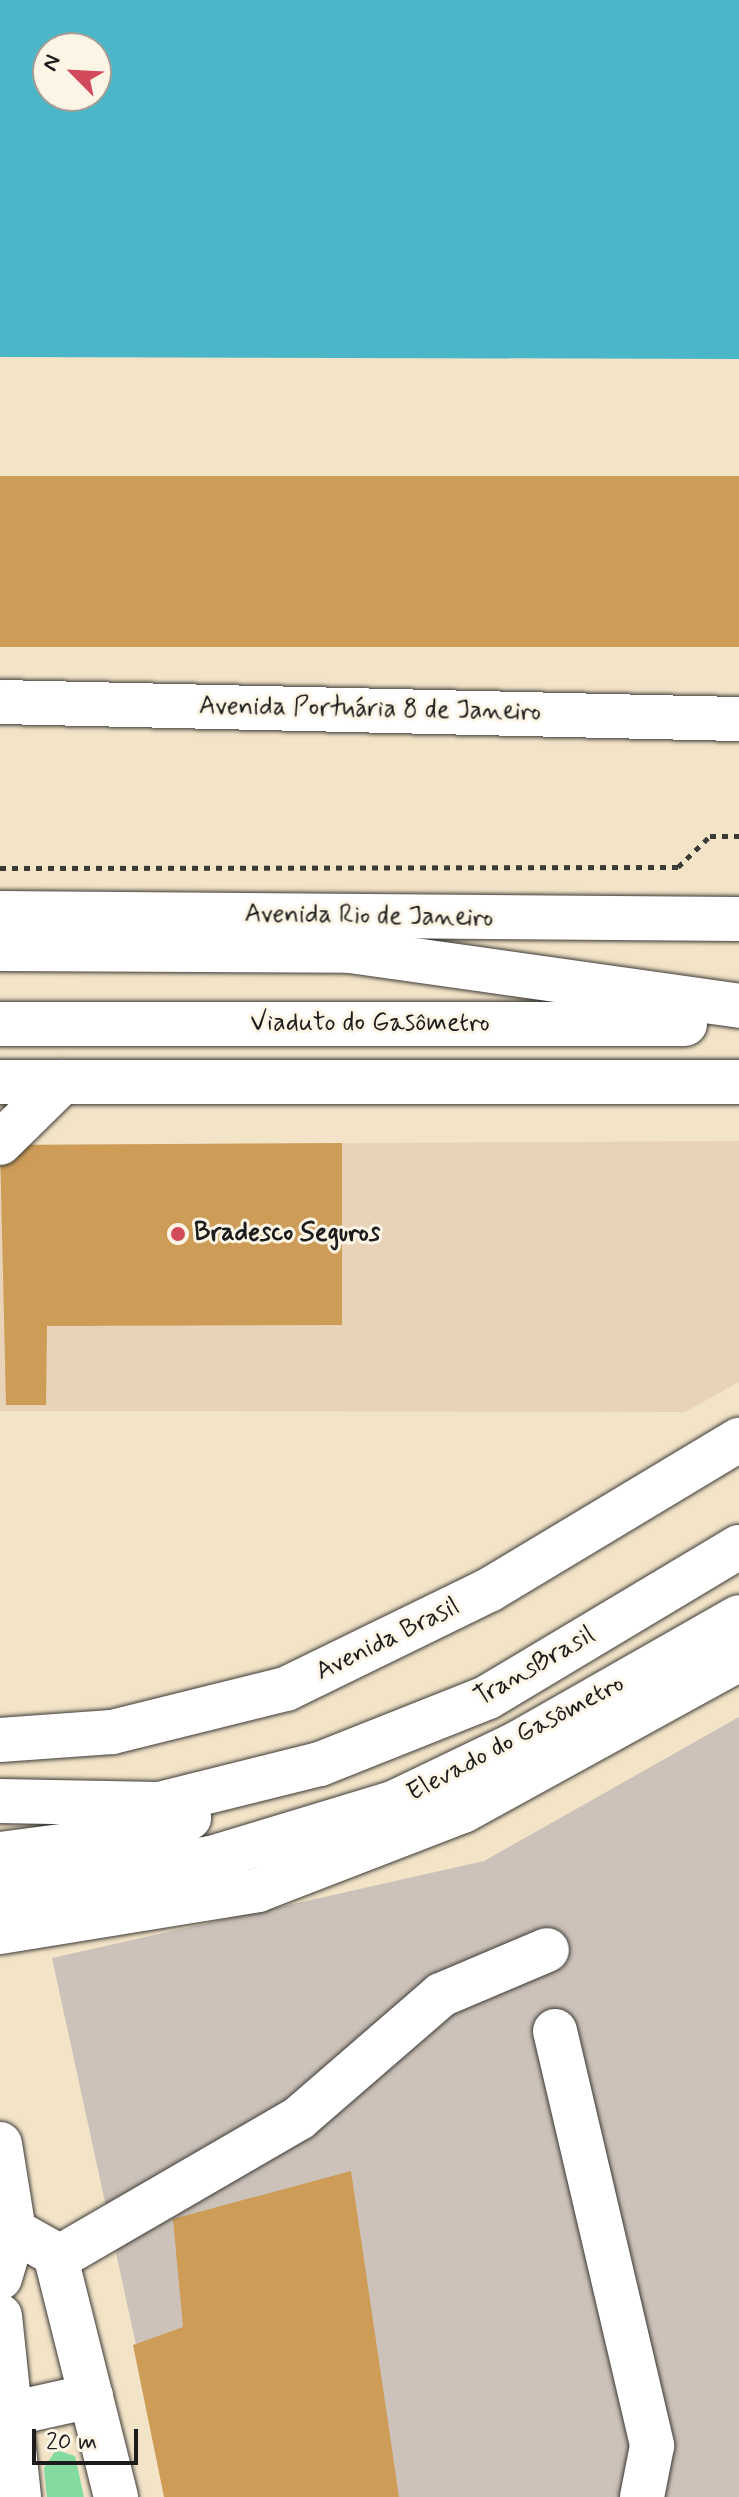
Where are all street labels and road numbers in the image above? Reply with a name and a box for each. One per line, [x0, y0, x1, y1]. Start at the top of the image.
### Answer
street label: Avenida Portuária 8 de Janeiro [201, 691, 539, 729]
street label: Avenida Rio de Janeiro [246, 899, 492, 935]
street label: Viaduto do Gasômetro [251, 1008, 489, 1040]
street label: Avenida Brasil [310, 1591, 466, 1689]
street label: TransBrasil [469, 1620, 601, 1714]
street label: Elevado do Gasômetro [403, 1669, 629, 1809]

